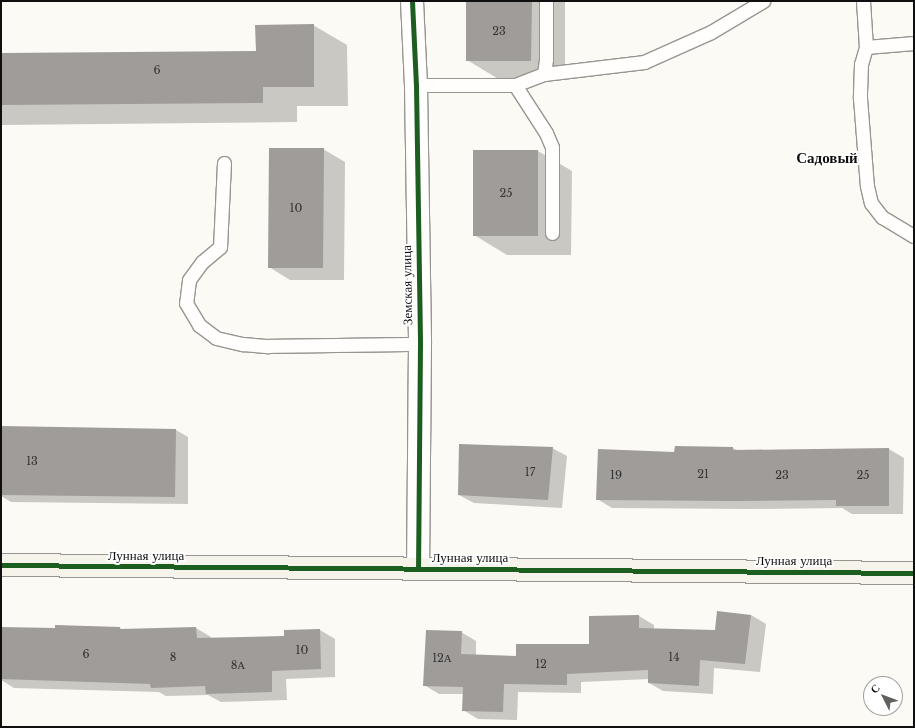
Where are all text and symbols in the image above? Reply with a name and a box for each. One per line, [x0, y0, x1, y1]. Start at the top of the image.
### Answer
house number: 23 [492, 24, 506, 38]
house number: 6 [153, 63, 161, 77]
district label: Садовый [796, 149, 858, 167]
house number: 25 [499, 186, 513, 200]
house number: 10 [290, 201, 302, 215]
street label: Земская улица [400, 245, 416, 325]
house number: 13 [26, 454, 38, 468]
house number: 17 [525, 465, 535, 479]
house number: 21 [697, 467, 709, 481]
house number: 19 [610, 468, 622, 482]
house number: 23 [775, 468, 789, 482]
house number: 25 [856, 468, 870, 482]
street label: Лунная улица [108, 548, 184, 564]
street label: Лунная улица [432, 550, 508, 566]
street label: Лунная улица [756, 553, 832, 569]
house number: 10 [296, 643, 308, 657]
house number: 6 [82, 647, 90, 661]
house number: 8 [170, 650, 176, 664]
house number: 14 [668, 650, 680, 664]
house number: 12А [432, 651, 452, 665]
house number: 12 [535, 657, 547, 671]
house number: 8А [231, 658, 245, 672]
north arrow [863, 676, 903, 716]
text: С [867, 681, 883, 696]

